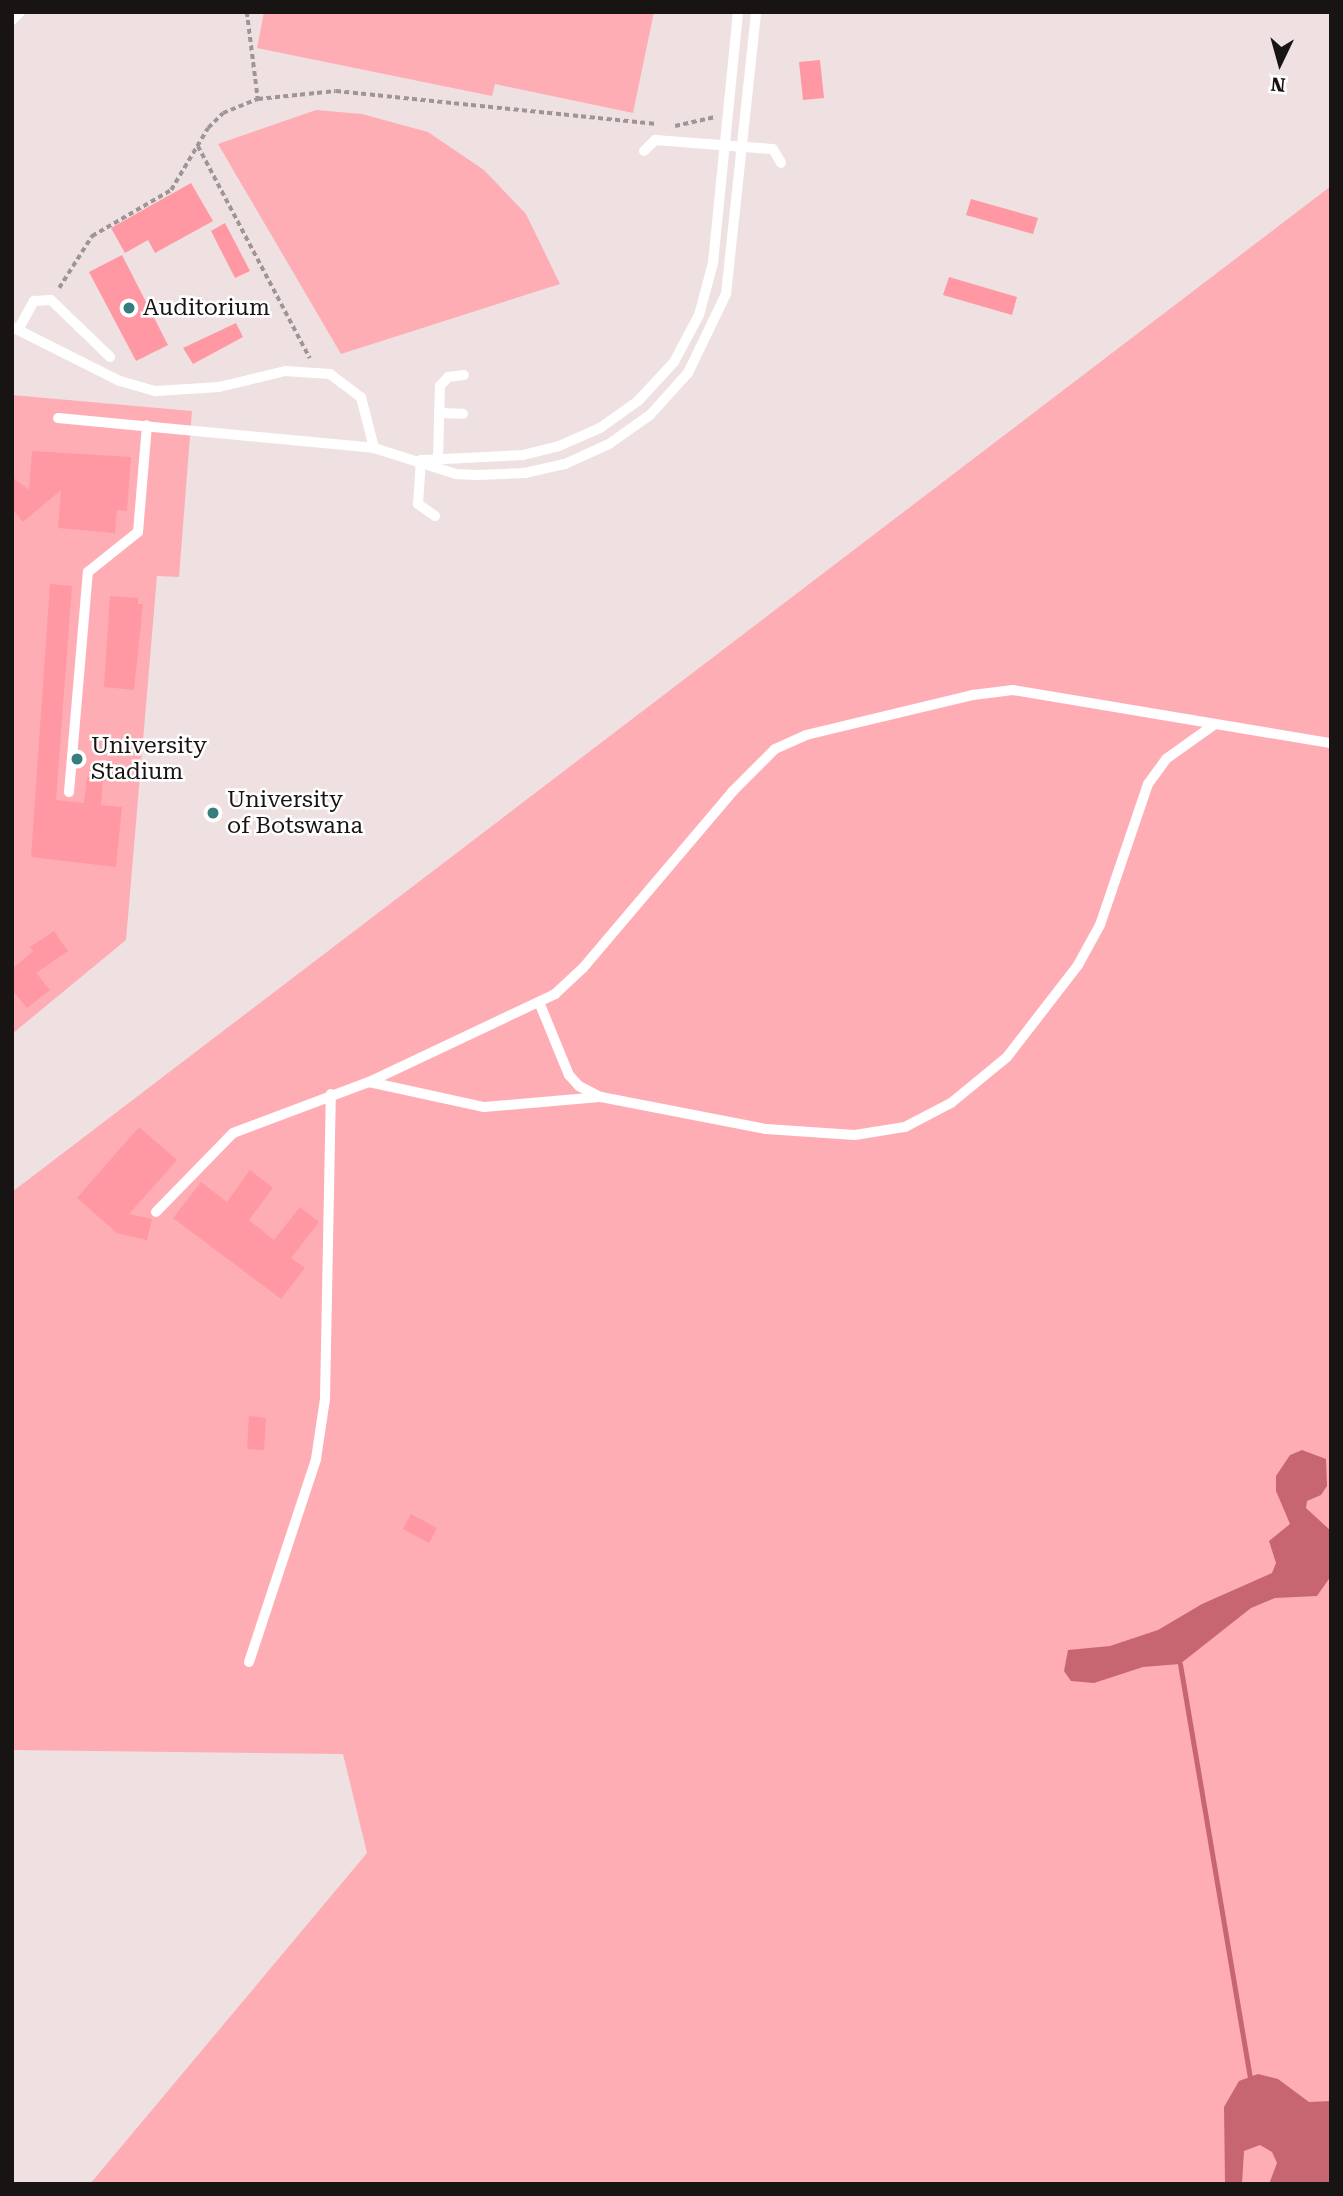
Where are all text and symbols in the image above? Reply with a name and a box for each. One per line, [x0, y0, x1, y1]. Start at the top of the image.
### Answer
north arrow [1245, 28, 1315, 98]
text: N [1270, 72, 1286, 97]
place label: Auditorium [143, 294, 270, 322]
marker: Auditorium [121, 300, 137, 316]
place label: University Stadium [91, 732, 207, 786]
marker: University Stadium [69, 751, 85, 767]
place label: University of Botswana [227, 786, 363, 840]
marker: University of Botswana [205, 805, 221, 821]

